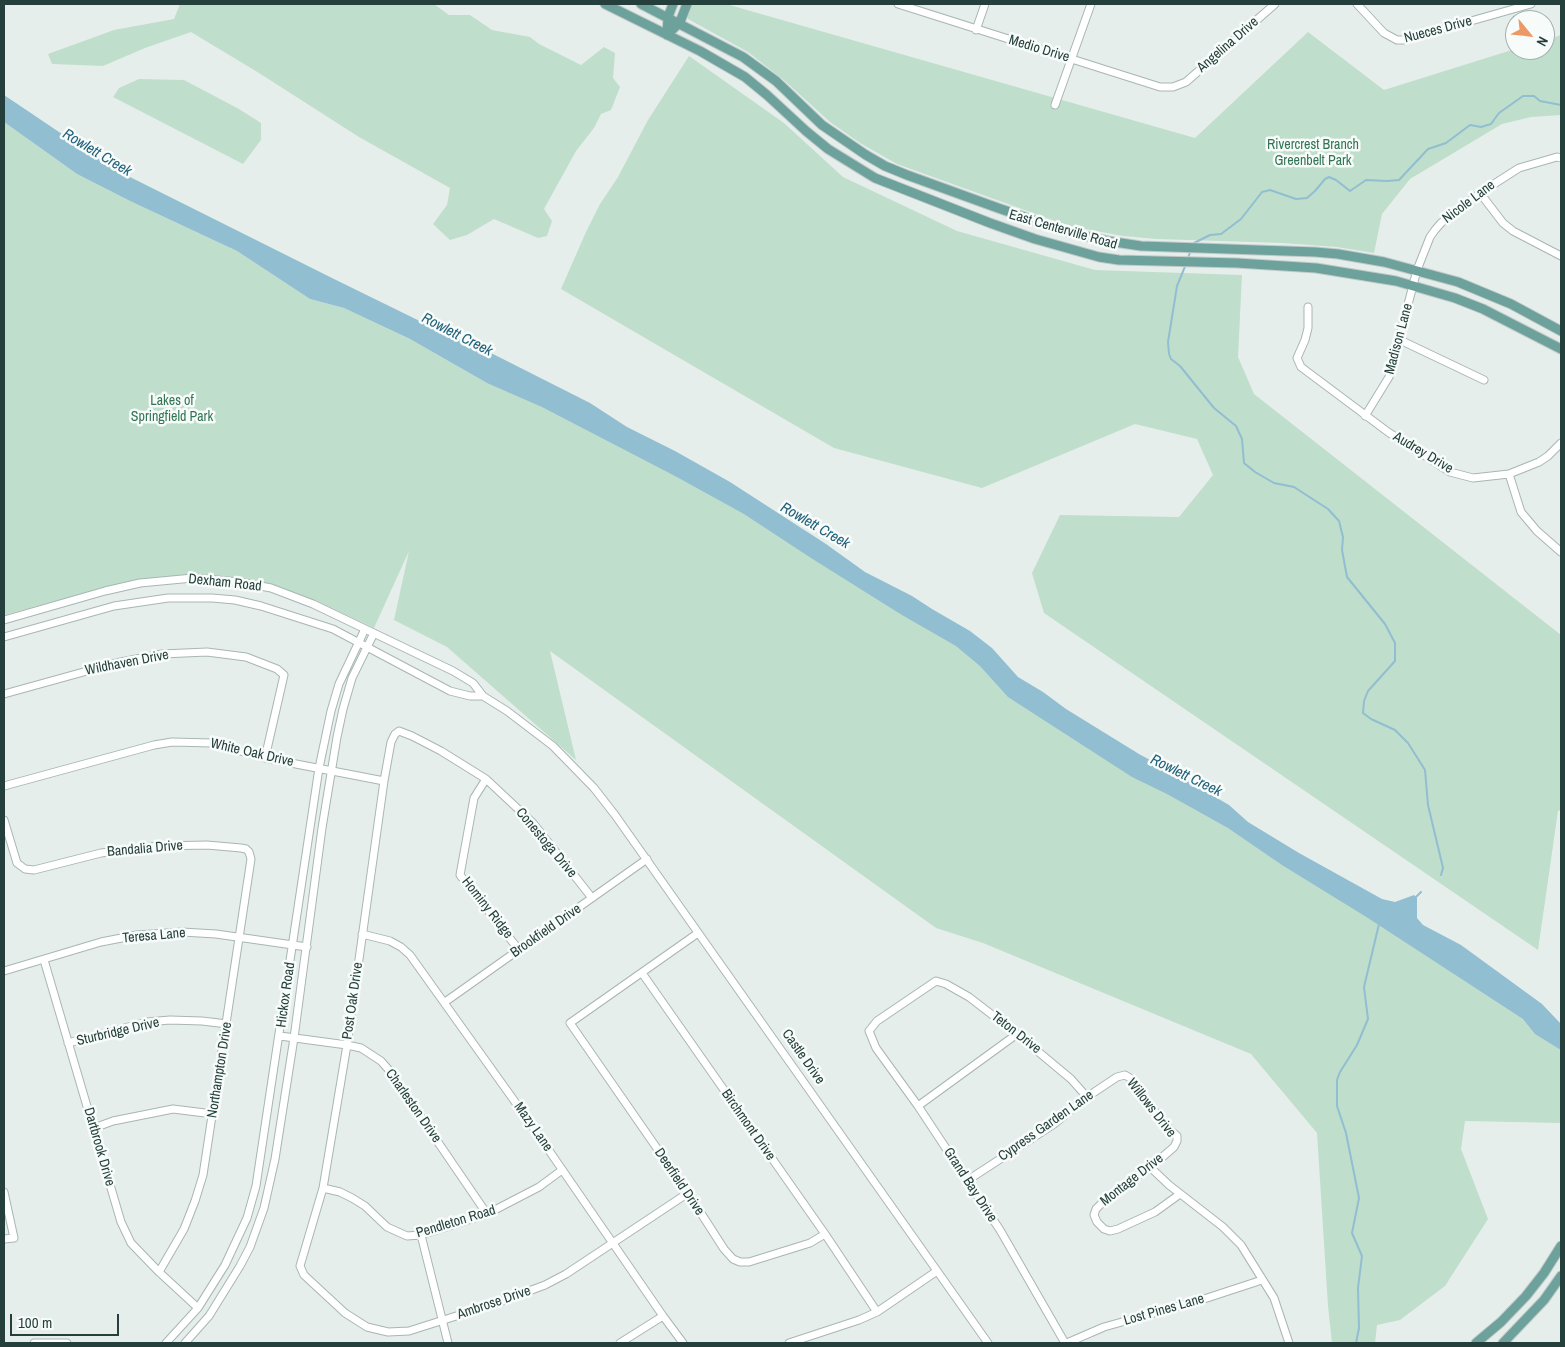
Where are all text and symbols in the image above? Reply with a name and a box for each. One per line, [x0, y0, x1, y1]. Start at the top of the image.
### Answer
north arrow [1505, 10, 1555, 60]
street label: Nueces Drive [1402, 13, 1474, 47]
street label: Angelina Drive [1194, 14, 1262, 76]
street label: Medio Drive [1007, 32, 1071, 66]
text: N [1532, 34, 1552, 49]
water label: Rowlett Creek [59, 125, 135, 181]
park label: Rivercrest Branch Greenbelt Park [1267, 137, 1359, 170]
street label: Nicole Lane [1439, 177, 1499, 227]
street label: East Centerville Road [1007, 207, 1119, 253]
street label: Madison Lane [1381, 302, 1417, 376]
water label: Rowlett Creek [419, 309, 495, 361]
park label: Lakes of Springfield Park [131, 393, 213, 426]
street label: Audrey Drive [1390, 429, 1456, 477]
water label: Rowlett Creek [777, 499, 853, 553]
street label: Dexham Road [188, 571, 262, 595]
street label: Wildhaven Drive [84, 647, 170, 679]
street label: White Oak Drive [209, 735, 295, 771]
water label: Rowlett Creek [1147, 751, 1225, 801]
street label: Conestoga Drive [512, 805, 580, 881]
street label: Bandalia Drive [106, 837, 184, 861]
street label: Hominy Ridge [458, 874, 516, 942]
street label: Brookfield Drive [507, 901, 585, 961]
street label: Teresa Lane [122, 925, 186, 947]
street label: Hickox Road [273, 961, 299, 1029]
street label: Post Oak Drive [339, 961, 367, 1041]
street label: Teton Drive [988, 1008, 1044, 1058]
street label: Sturbridge Drive [75, 1014, 161, 1050]
street label: Northampton Drive [204, 1021, 236, 1119]
street label: Castle Drive [778, 1026, 828, 1088]
street label: Charleston Drive [381, 1066, 445, 1146]
street label: Willows Drive [1123, 1075, 1179, 1141]
street label: Birchmont Drive [717, 1086, 779, 1164]
street label: Cypress Garden Lane [995, 1087, 1097, 1165]
street label: Mazy Lane [510, 1099, 556, 1155]
street label: Dartbrook Drive [80, 1106, 118, 1188]
street label: Deerfield Drive [650, 1145, 708, 1219]
street label: Grand Bay Drive [940, 1145, 1000, 1225]
street label: Montage Drive [1097, 1150, 1167, 1210]
street label: Pendleton Road [414, 1202, 498, 1242]
street label: Ambrose Drive [455, 1283, 533, 1323]
street label: Lost Pines Lane [1122, 1290, 1206, 1330]
scale bar [12, 1304, 121, 1336]
text: 100 m [18, 1312, 52, 1333]

